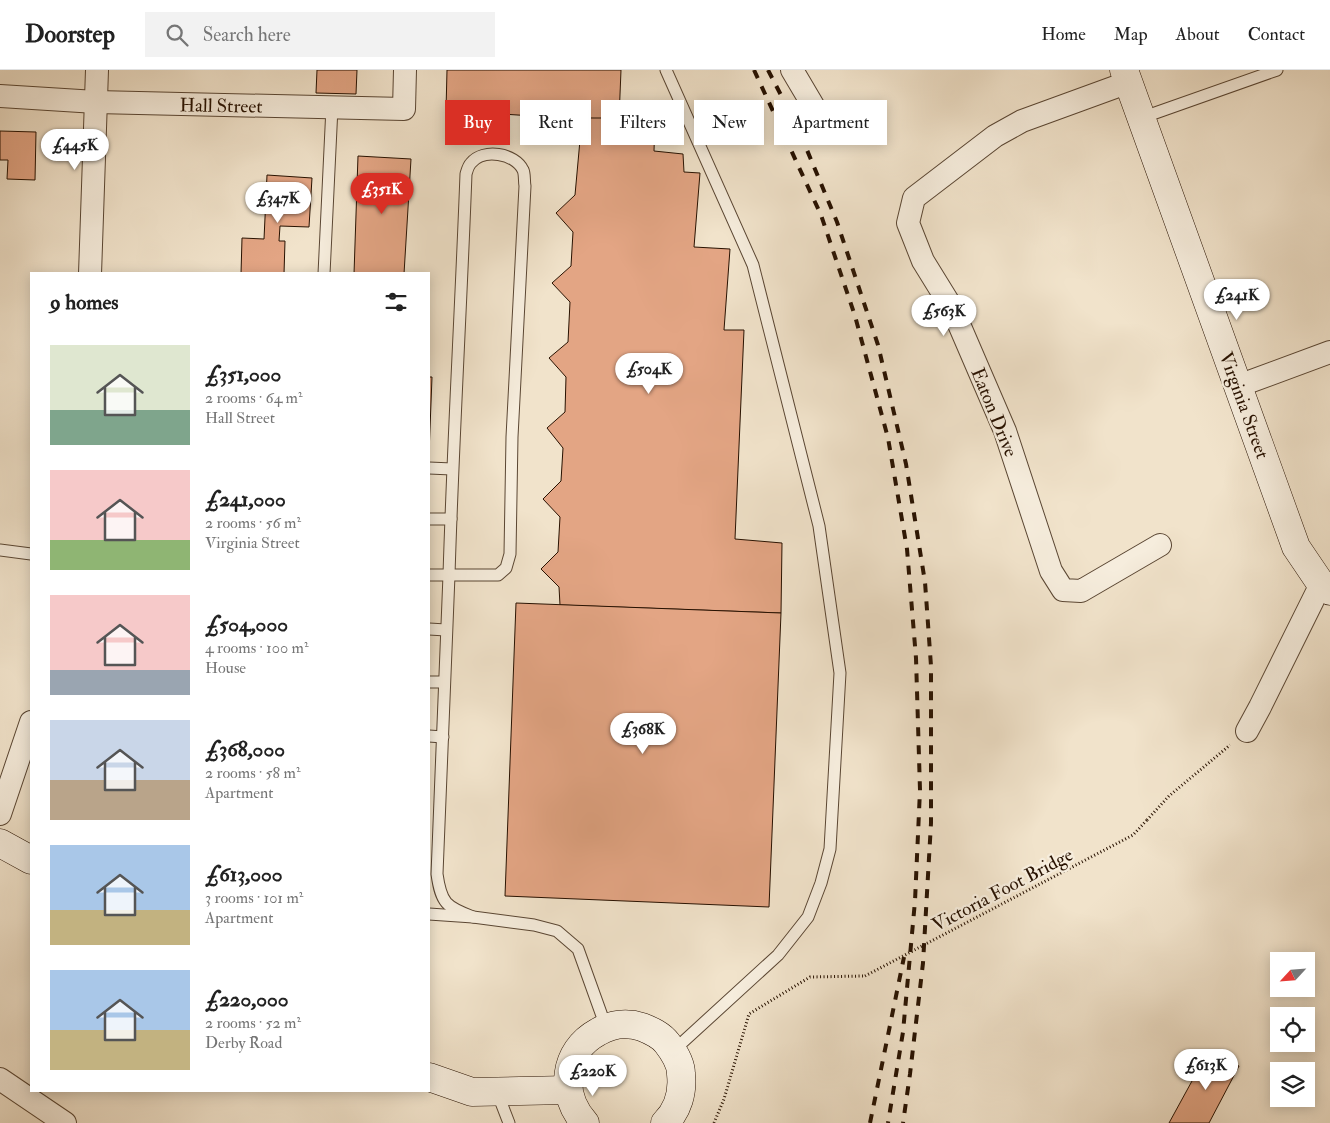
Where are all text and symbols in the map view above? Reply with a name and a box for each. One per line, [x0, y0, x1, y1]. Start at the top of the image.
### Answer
search box [145, 12, 495, 57]
text: Doorstep [25, 19, 115, 50]
icon: search [163, 21, 191, 49]
text: Search here [203, 23, 291, 47]
text: Home [1041, 23, 1086, 46]
text: Map [1114, 23, 1148, 46]
text: About [1176, 23, 1220, 46]
text: Contact [1248, 23, 1305, 46]
street label: Hall Street [179, 93, 263, 119]
chip: Buy [445, 100, 510, 145]
chip: Rent [520, 100, 591, 145]
chip: Filters [601, 100, 684, 145]
chip: New [694, 100, 764, 145]
chip: Apartment [774, 100, 887, 145]
pin: £445K [40, 128, 110, 171]
text: £445K [52, 135, 98, 155]
pin: £351K [347, 172, 417, 215]
text: £351K [362, 179, 402, 199]
pin: £347K [243, 182, 313, 224]
text: £347K [256, 188, 300, 208]
pin: £241K [1202, 278, 1272, 321]
text: £241K [1215, 285, 1259, 305]
icon: filters [382, 288, 410, 316]
text: 9 homes [50, 289, 119, 316]
pin: £563K [909, 294, 979, 337]
text: £563K [922, 301, 966, 321]
street label: Virginia Street [1214, 348, 1275, 462]
pin: £504K [614, 352, 684, 395]
text: £504K [626, 359, 672, 379]
text: £351,000 [205, 361, 281, 388]
street label: Eaton Drive [965, 364, 1023, 461]
icon: home [90, 365, 150, 425]
text: 2 rooms · 64 m² [205, 388, 303, 408]
text: Hall Street [205, 408, 275, 428]
text: £241,000 [205, 486, 286, 513]
icon: home [90, 490, 150, 550]
text: 2 rooms · 56 m² [205, 513, 301, 533]
text: Virginia Street [205, 533, 300, 553]
text: £504,000 [205, 611, 288, 638]
icon: home [90, 615, 150, 675]
text: 4 rooms · 100 m² [205, 638, 308, 658]
text: House [205, 658, 246, 678]
pin: £368K [608, 712, 678, 755]
text: £368K [621, 719, 665, 739]
text: £368,000 [205, 736, 285, 763]
icon: home [90, 740, 150, 800]
text: 2 rooms · 58 m² [205, 763, 300, 783]
text: Apartment [205, 783, 273, 803]
street label: Victoria Foot Bridge [928, 843, 1077, 937]
text: £613,000 [205, 861, 282, 888]
icon: home [90, 865, 150, 925]
text: 3 rooms · 101 m² [205, 888, 303, 908]
text: Apartment [205, 908, 273, 928]
north arrow [1270, 952, 1315, 998]
map controls [1270, 952, 1315, 1107]
text: £220,000 [205, 986, 288, 1013]
icon: home [90, 990, 150, 1050]
button: locate [1270, 1007, 1315, 1052]
text: 2 rooms · 52 m² [205, 1013, 301, 1033]
text: Derby Road [205, 1033, 282, 1053]
pin: £613K [1171, 1048, 1241, 1091]
pin: £220K [558, 1054, 628, 1097]
text: £613K [1185, 1055, 1227, 1075]
text: £220K [570, 1061, 616, 1081]
button: layers [1270, 1062, 1315, 1107]

